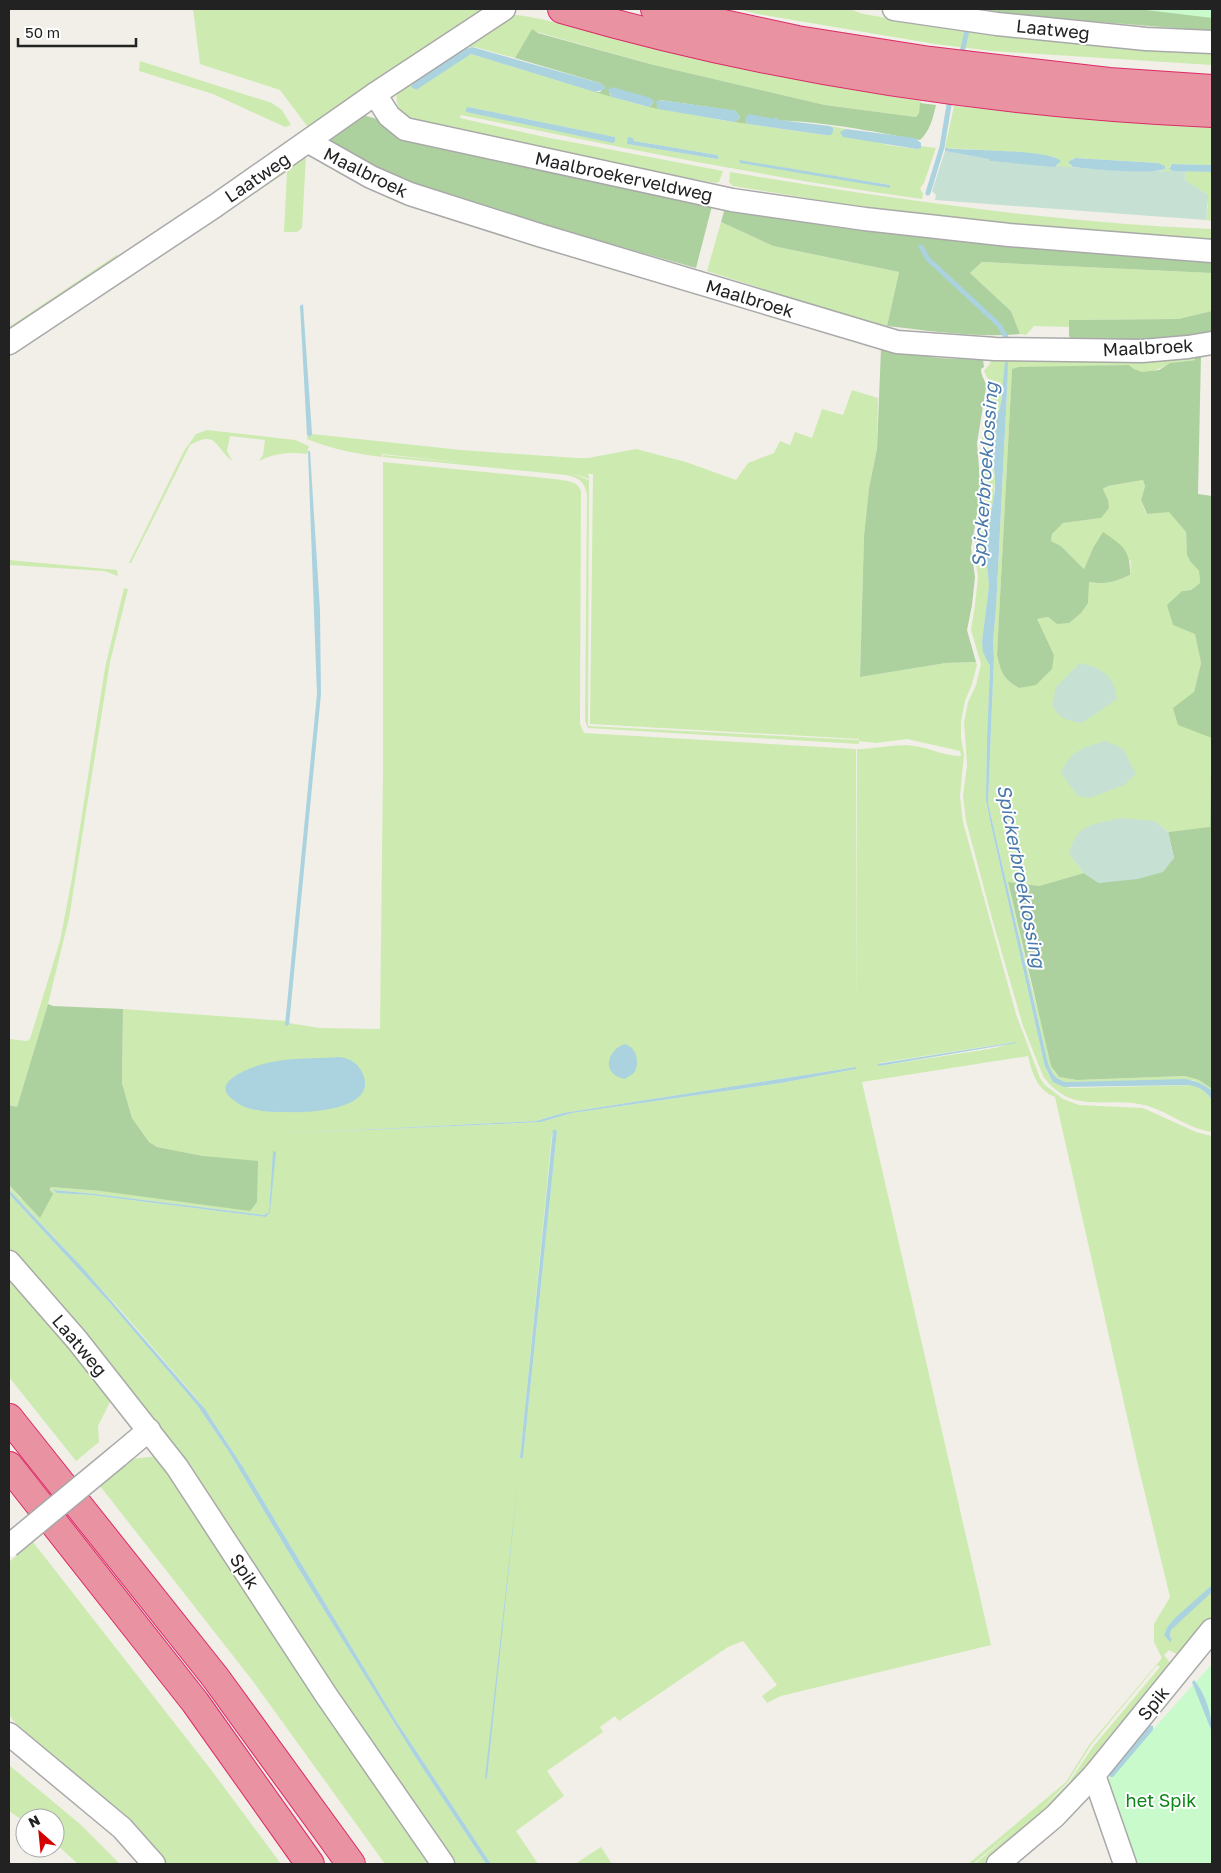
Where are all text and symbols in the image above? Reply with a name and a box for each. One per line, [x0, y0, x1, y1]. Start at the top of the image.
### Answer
street label: Laatweg [1015, 14, 1091, 44]
scale bar [18, 15, 135, 47]
text: 50 m [25, 23, 60, 41]
street label: Maalbroek [320, 142, 412, 202]
street label: Maalbroekerveldweg [533, 146, 715, 206]
street label: Laatweg [220, 147, 294, 207]
street label: Maalbroek [703, 274, 797, 322]
street label: Maalbroek [1102, 334, 1194, 360]
water label: Spickerbroeklossing [966, 380, 1002, 569]
water label: Spickerbroeklossing [993, 782, 1051, 971]
street label: Laatweg [48, 1310, 112, 1380]
street label: Spik [226, 1549, 264, 1593]
street label: Spik [1133, 1681, 1173, 1725]
park label: het Spik [1126, 1789, 1196, 1811]
north arrow [15, 1808, 65, 1858]
text: N [25, 1811, 42, 1831]

